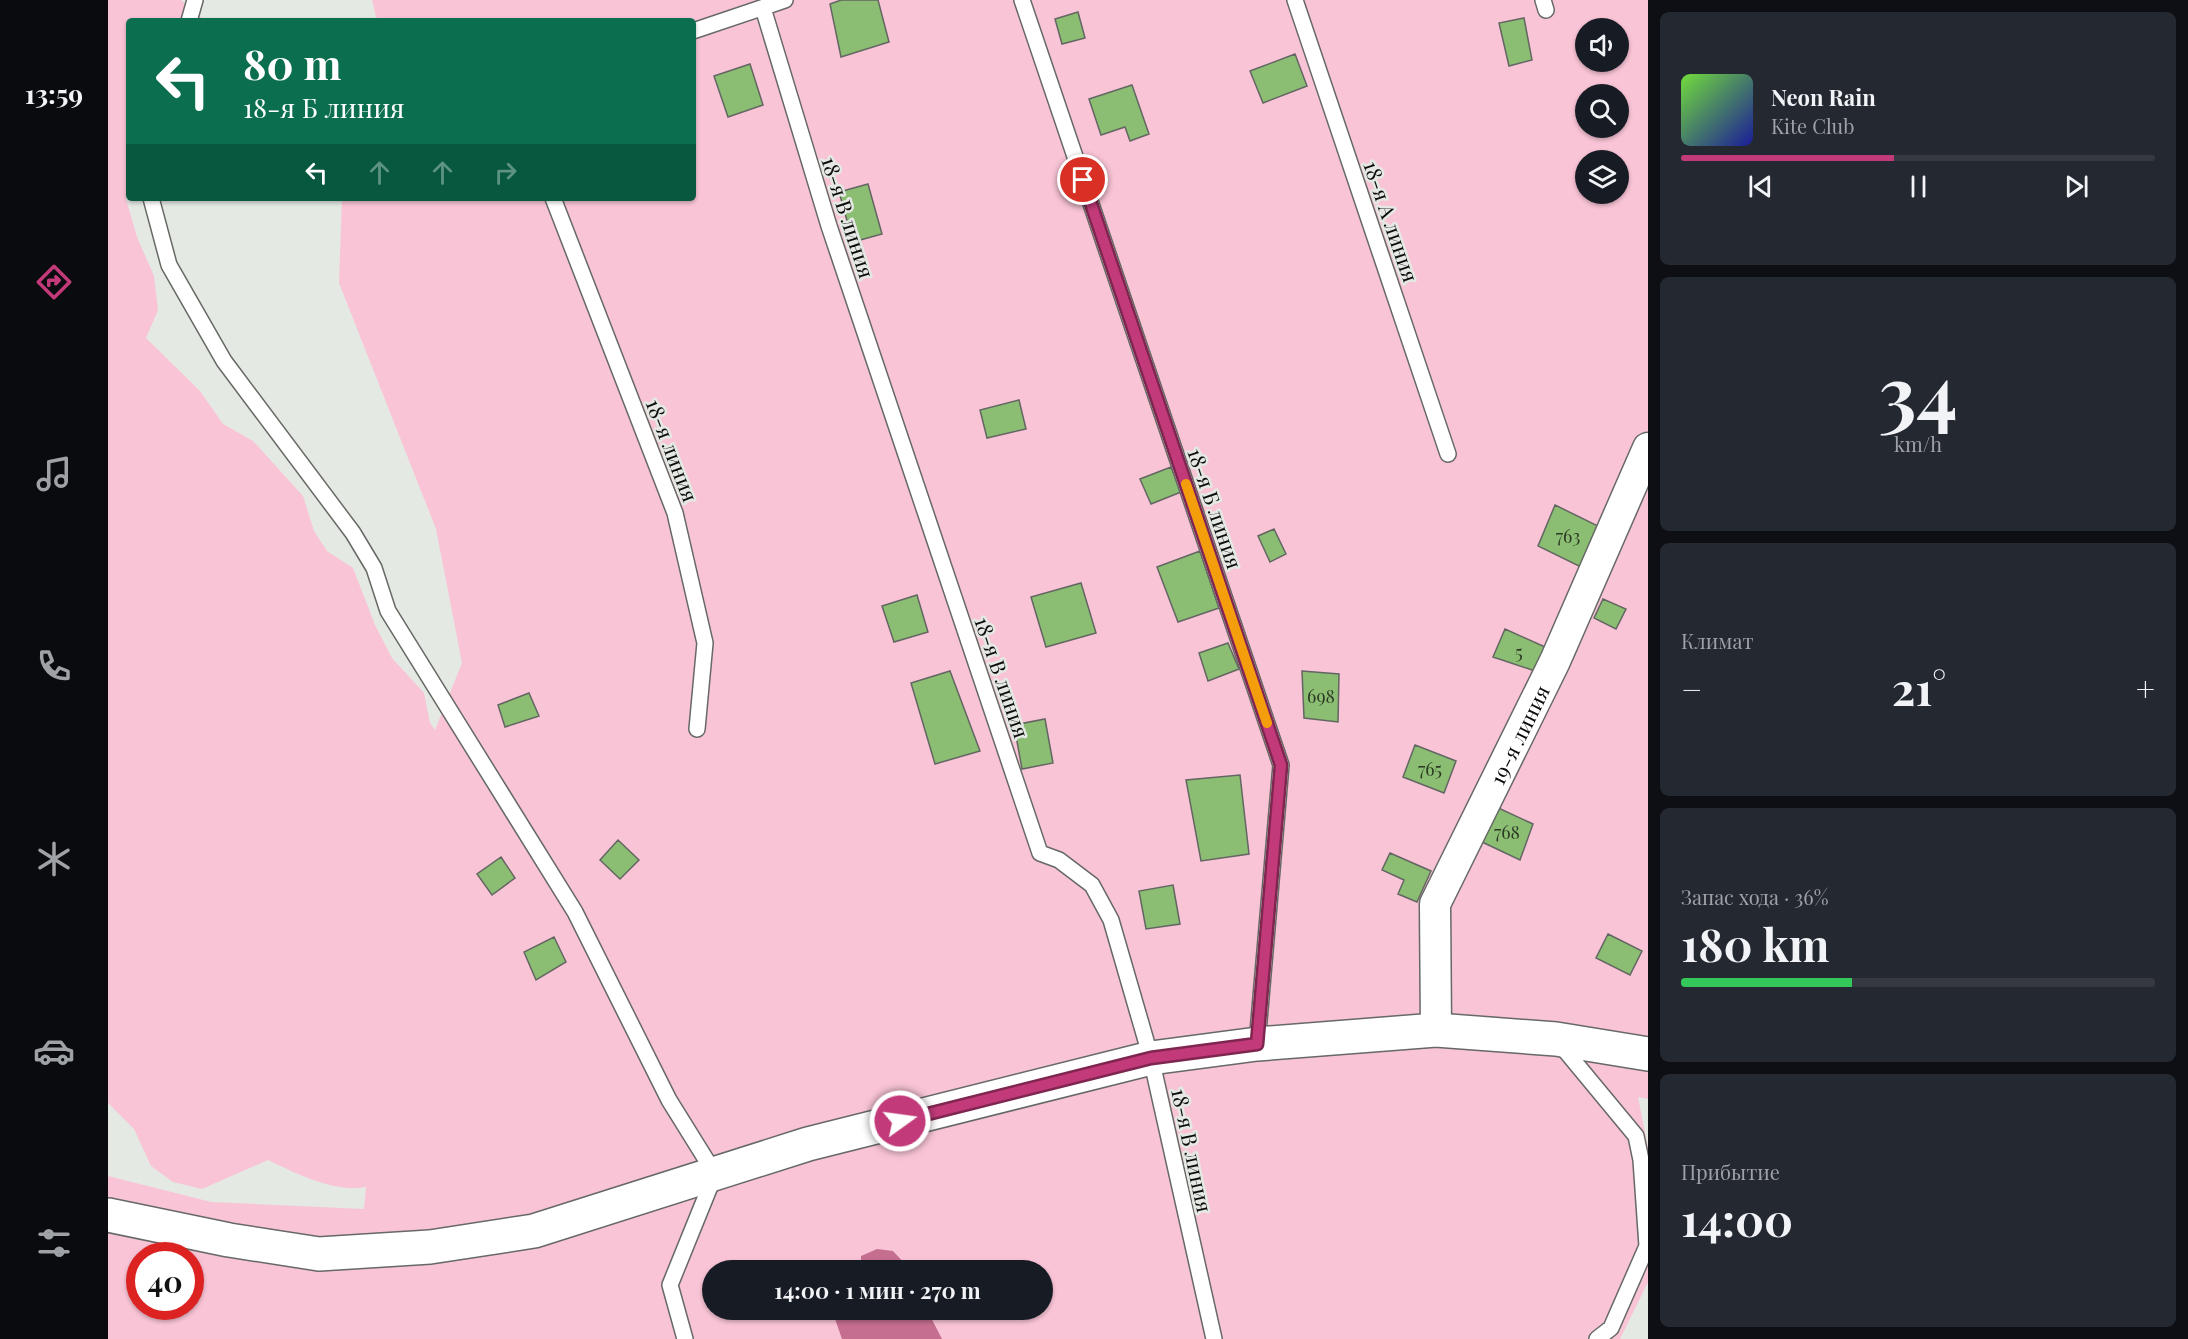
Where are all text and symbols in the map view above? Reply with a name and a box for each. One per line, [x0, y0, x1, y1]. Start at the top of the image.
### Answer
map controls [1575, 18, 1629, 204]
button: sound [1575, 18, 1629, 72]
text: 80 m [243, 35, 341, 91]
icon: left [144, 42, 222, 120]
text: 13:59 [25, 75, 83, 111]
text: Neon Rain [1771, 82, 1876, 112]
button: search [1575, 84, 1629, 138]
text: 18-я Б линия [243, 89, 405, 125]
text: Kite Club [1771, 112, 1855, 139]
button: layers [1575, 150, 1629, 204]
street label: 18-я В линия [816, 153, 882, 281]
pin [1057, 154, 1108, 205]
icon: left [300, 156, 333, 189]
icon: ahead [363, 156, 396, 189]
icon: ahead [426, 156, 459, 189]
icon: right [489, 156, 522, 189]
street label: 18-я А линия [1358, 157, 1426, 285]
icon: arrive [1066, 163, 1099, 196]
icon: previous [1744, 170, 1777, 203]
icon: pause [1902, 170, 1935, 203]
icon: next [2060, 170, 2093, 203]
icon: directions [33, 261, 75, 303]
text: 34 [1878, 339, 1958, 443]
street label: 18-я линия [641, 395, 705, 505]
text: km/h [1894, 430, 1942, 457]
street label: 18-я Б линия [1182, 444, 1250, 572]
icon: music [33, 453, 75, 495]
house number: 763 [1556, 524, 1580, 548]
street label: 18-я В линия [969, 613, 1037, 741]
text: Климат [1681, 627, 1754, 654]
house number: 5 [1515, 640, 1523, 664]
icon: phone [33, 645, 75, 687]
text: 21° [1892, 657, 1946, 717]
text: − [1681, 666, 1702, 710]
text: + [2136, 666, 2155, 710]
street label: 19-я линия [1482, 680, 1555, 789]
house number: 698 [1307, 684, 1335, 708]
house number: 765 [1418, 757, 1442, 781]
house number: 768 [1494, 820, 1520, 844]
icon: climate [33, 838, 75, 880]
text: Запас хода · 36% [1681, 883, 1829, 910]
text: 180 km [1681, 913, 1830, 973]
icon: car [33, 1030, 75, 1072]
street label: 18-я В линия [1166, 1085, 1220, 1215]
position arrow [868, 1089, 932, 1153]
text: Прибытие [1681, 1158, 1780, 1185]
text: 14:00 [1681, 1188, 1793, 1248]
icon: filters [33, 1222, 75, 1264]
speed limit sign: 40 [126, 1242, 204, 1320]
text: 14:00 · 1 мин · 270 m [774, 1275, 981, 1305]

